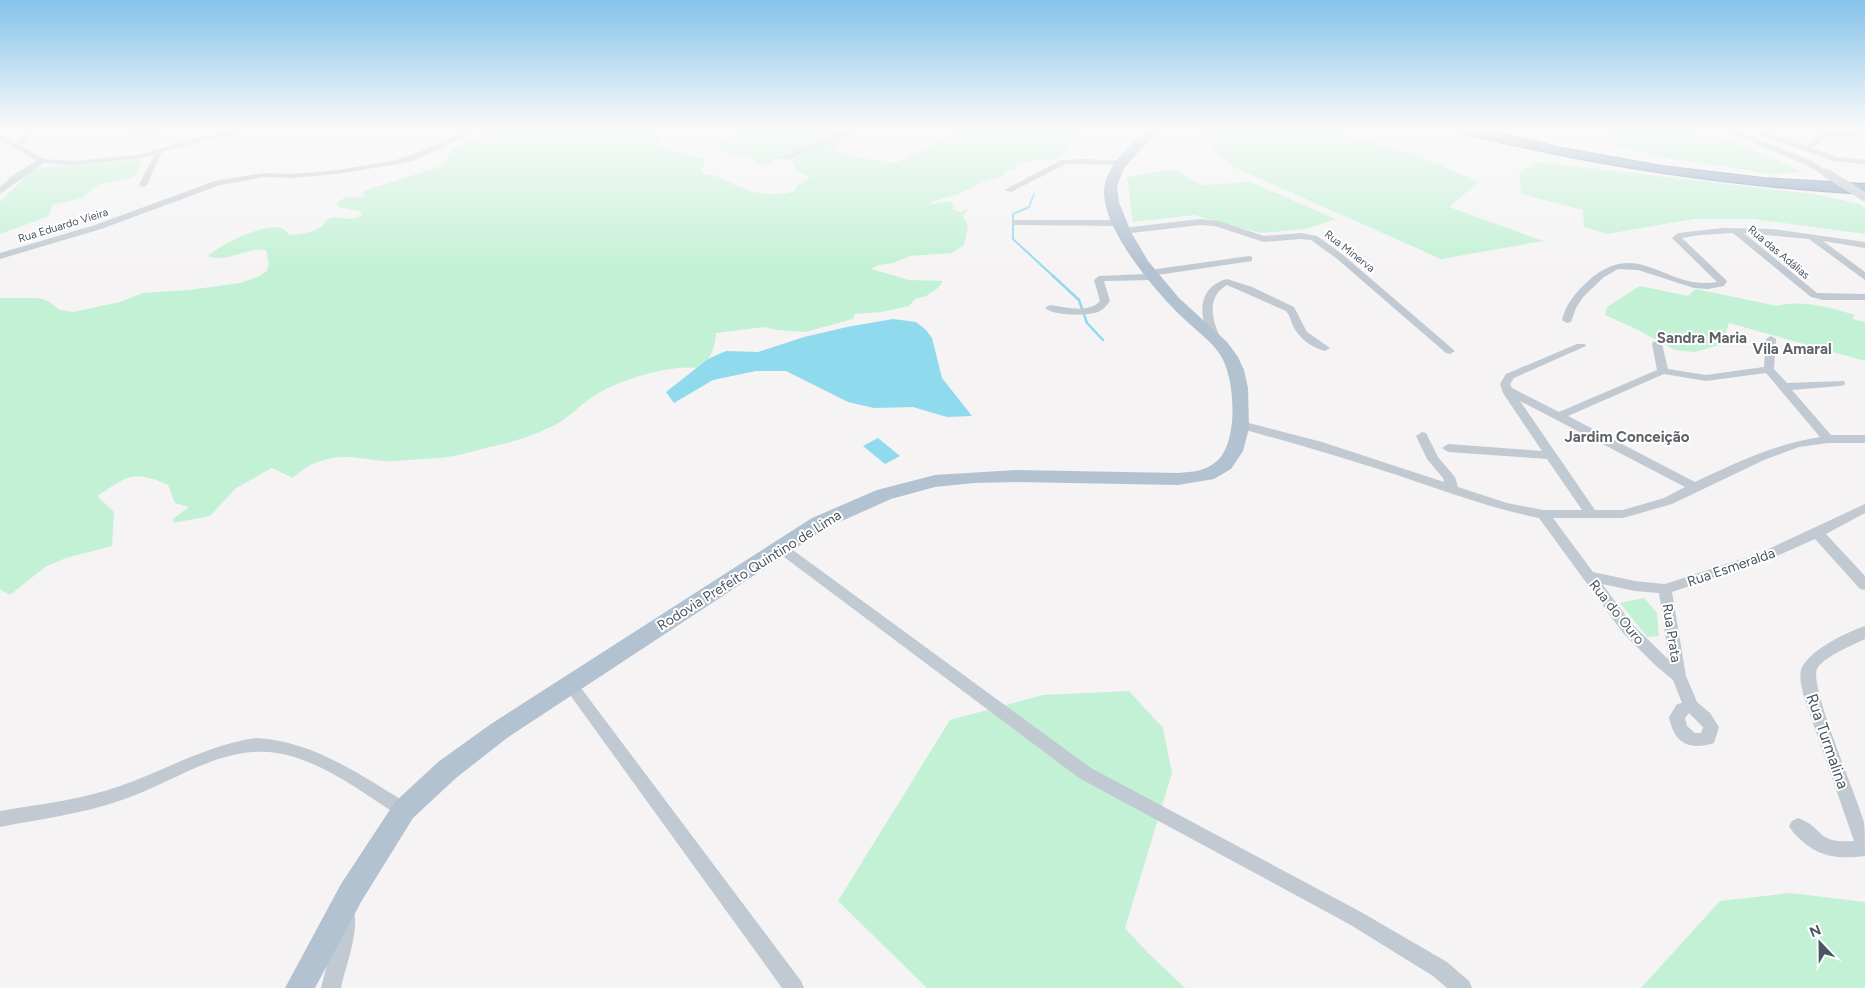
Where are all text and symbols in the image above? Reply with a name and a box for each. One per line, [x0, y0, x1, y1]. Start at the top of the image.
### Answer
street label: Rua Eduardo Vieira [17, 206, 110, 245]
street label: Rua das Adálias [1745, 223, 1812, 282]
street label: Rua Minerva [1322, 228, 1377, 275]
district label: Sandra Maria [1657, 329, 1747, 347]
district label: Vila Amaral [1752, 340, 1832, 358]
district label: Jardim Conceição [1565, 428, 1690, 446]
street label: Rodovia Prefeito Quintino de Lima [654, 507, 845, 634]
street label: Rua Esmeralda [1685, 544, 1777, 590]
street label: Rua do Ouro [1585, 576, 1648, 648]
street label: Rua Prata [1658, 602, 1685, 664]
street label: Rua Turmalina [1802, 691, 1853, 791]
north arrow [1795, 918, 1845, 968]
text: N [1807, 922, 1824, 941]

